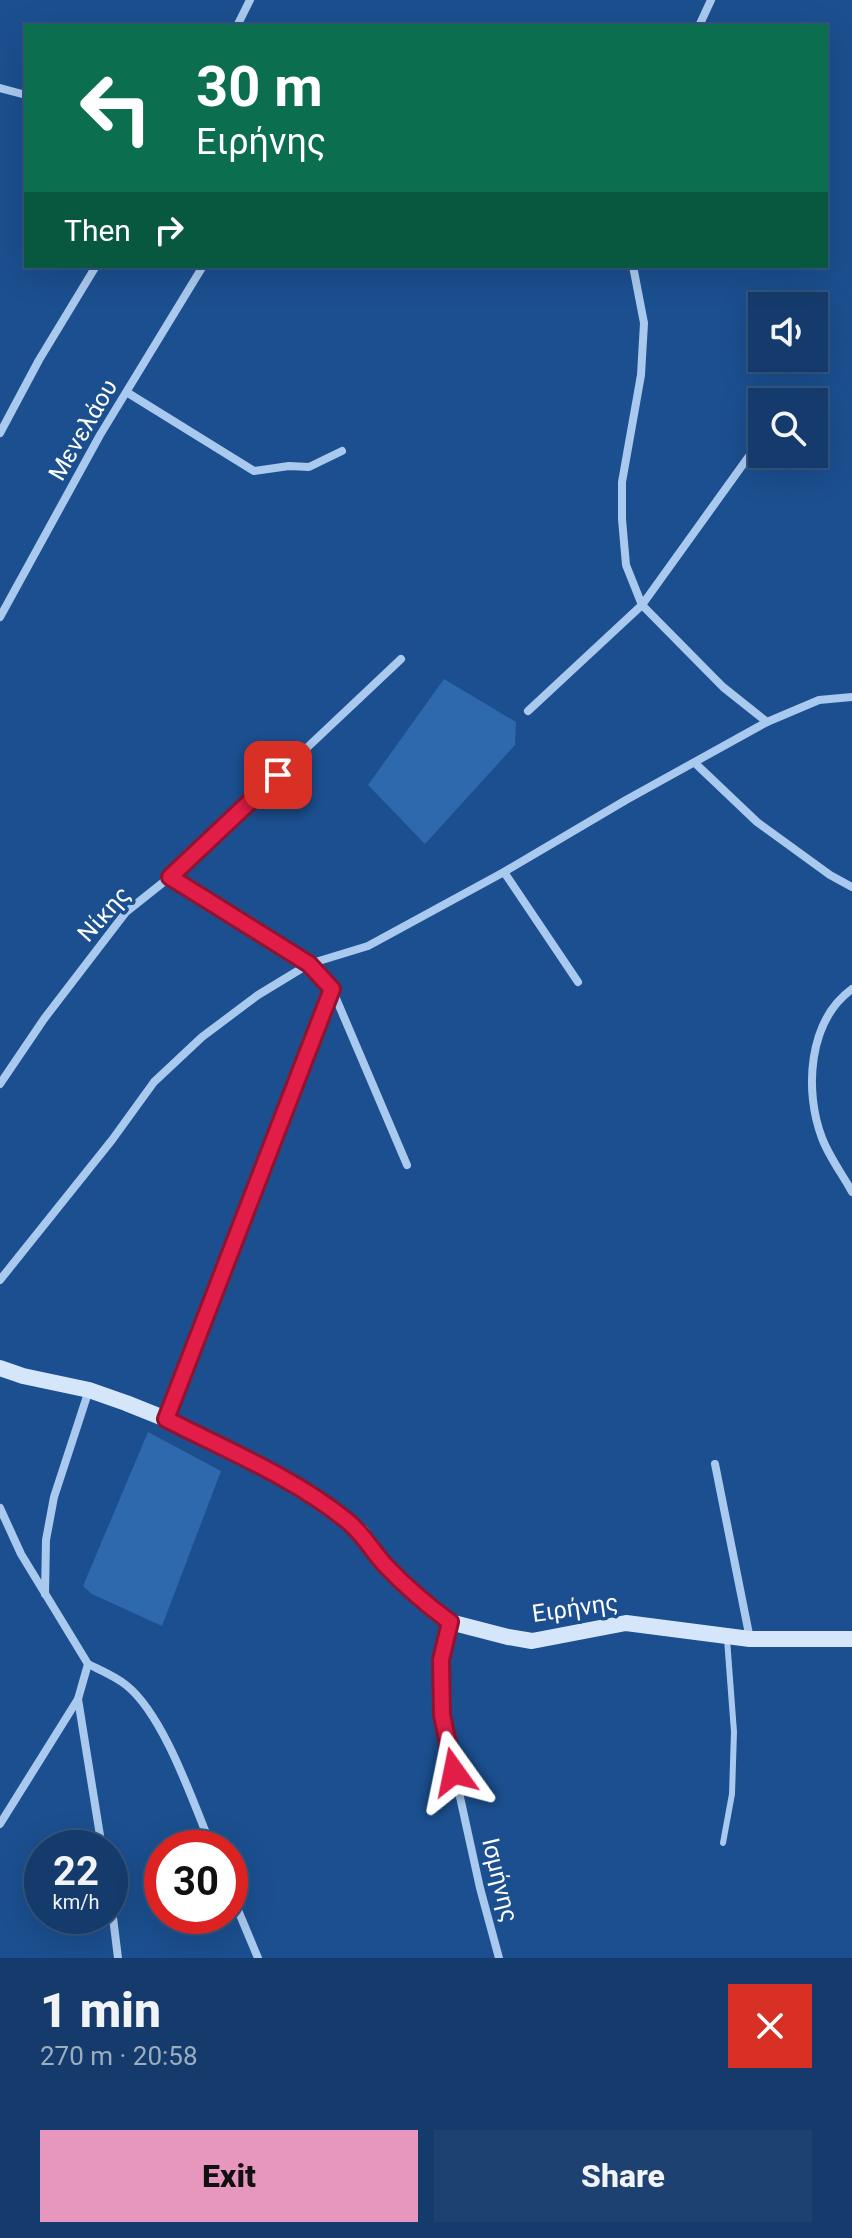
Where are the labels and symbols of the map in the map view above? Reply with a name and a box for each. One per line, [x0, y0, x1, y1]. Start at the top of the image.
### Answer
street label: Μενελάου [43, 374, 123, 486]
pin [244, 741, 312, 809]
street label: Νίκης [72, 881, 136, 947]
street label: Ειρήνης [530, 1588, 620, 1628]
position arrow [412, 1730, 496, 1814]
speed limit sign: 30 [144, 1830, 248, 1934]
street label: Ισμήνης [476, 1835, 524, 1925]

